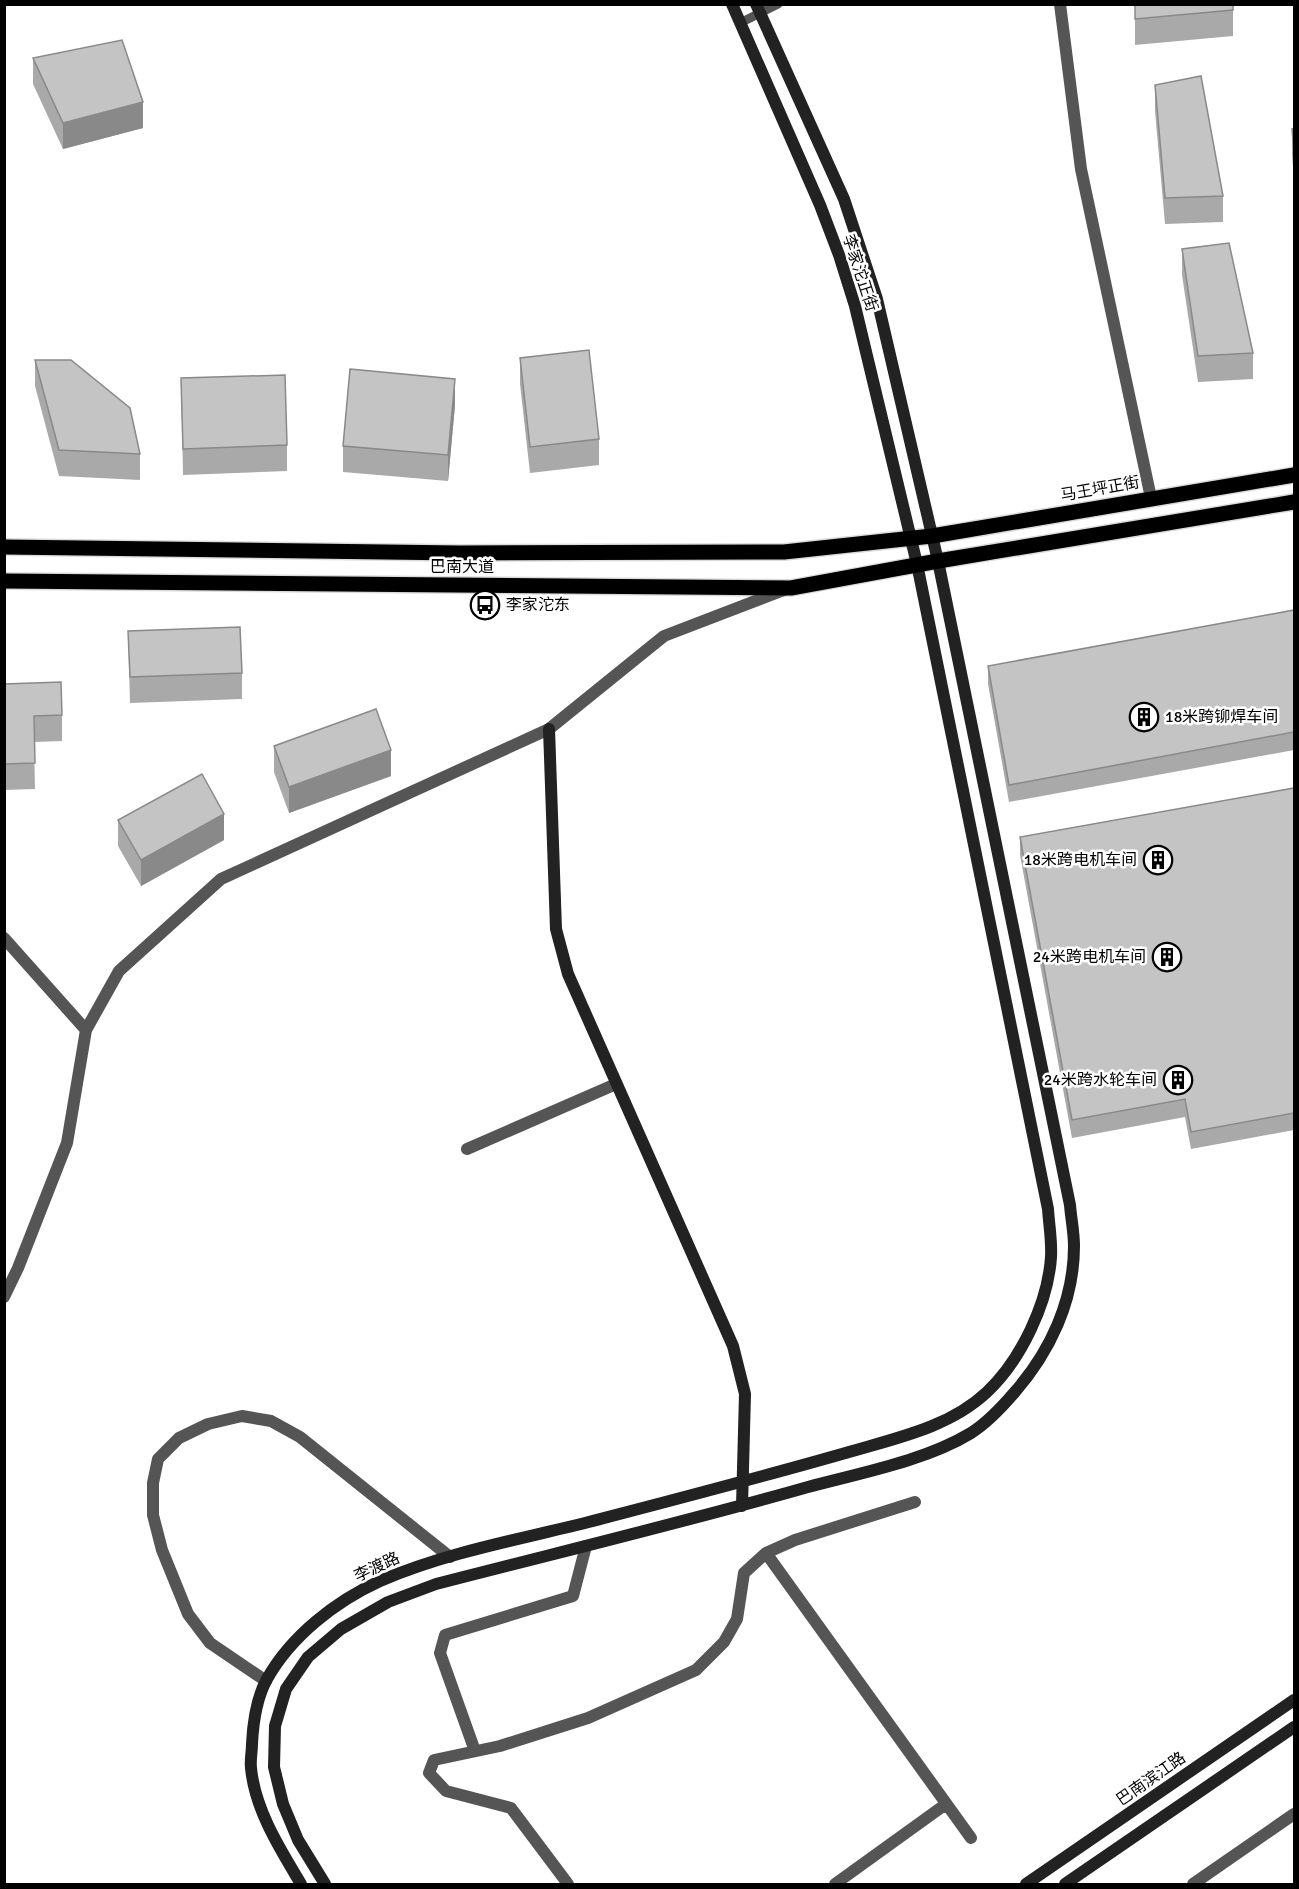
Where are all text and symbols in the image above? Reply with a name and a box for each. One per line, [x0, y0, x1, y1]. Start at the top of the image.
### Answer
street label: 李家沱正街 [838, 232, 882, 314]
street label: 马王坪正街 [1059, 472, 1141, 506]
street label: 巴南大道 [430, 557, 494, 577]
bus stop icon: 李家沱东 [469, 589, 501, 621]
place label: 李家沱东 [506, 595, 570, 615]
building icon: 18米跨铆焊车间 [1128, 701, 1160, 733]
place label: 18米跨铆焊车间 [1165, 707, 1278, 727]
building icon: 18米跨电机车间 [1142, 844, 1174, 876]
place label: 18米跨电机车间 [1024, 850, 1137, 870]
building icon: 24米跨电机车间 [1151, 941, 1183, 973]
place label: 24米跨电机车间 [1033, 947, 1146, 967]
building icon: 24米跨水轮车间 [1162, 1064, 1194, 1096]
place label: 24米跨水轮车间 [1044, 1070, 1157, 1090]
street label: 李渡路 [351, 1548, 403, 1586]
street label: 巴南滨江路 [1112, 1748, 1190, 1810]

